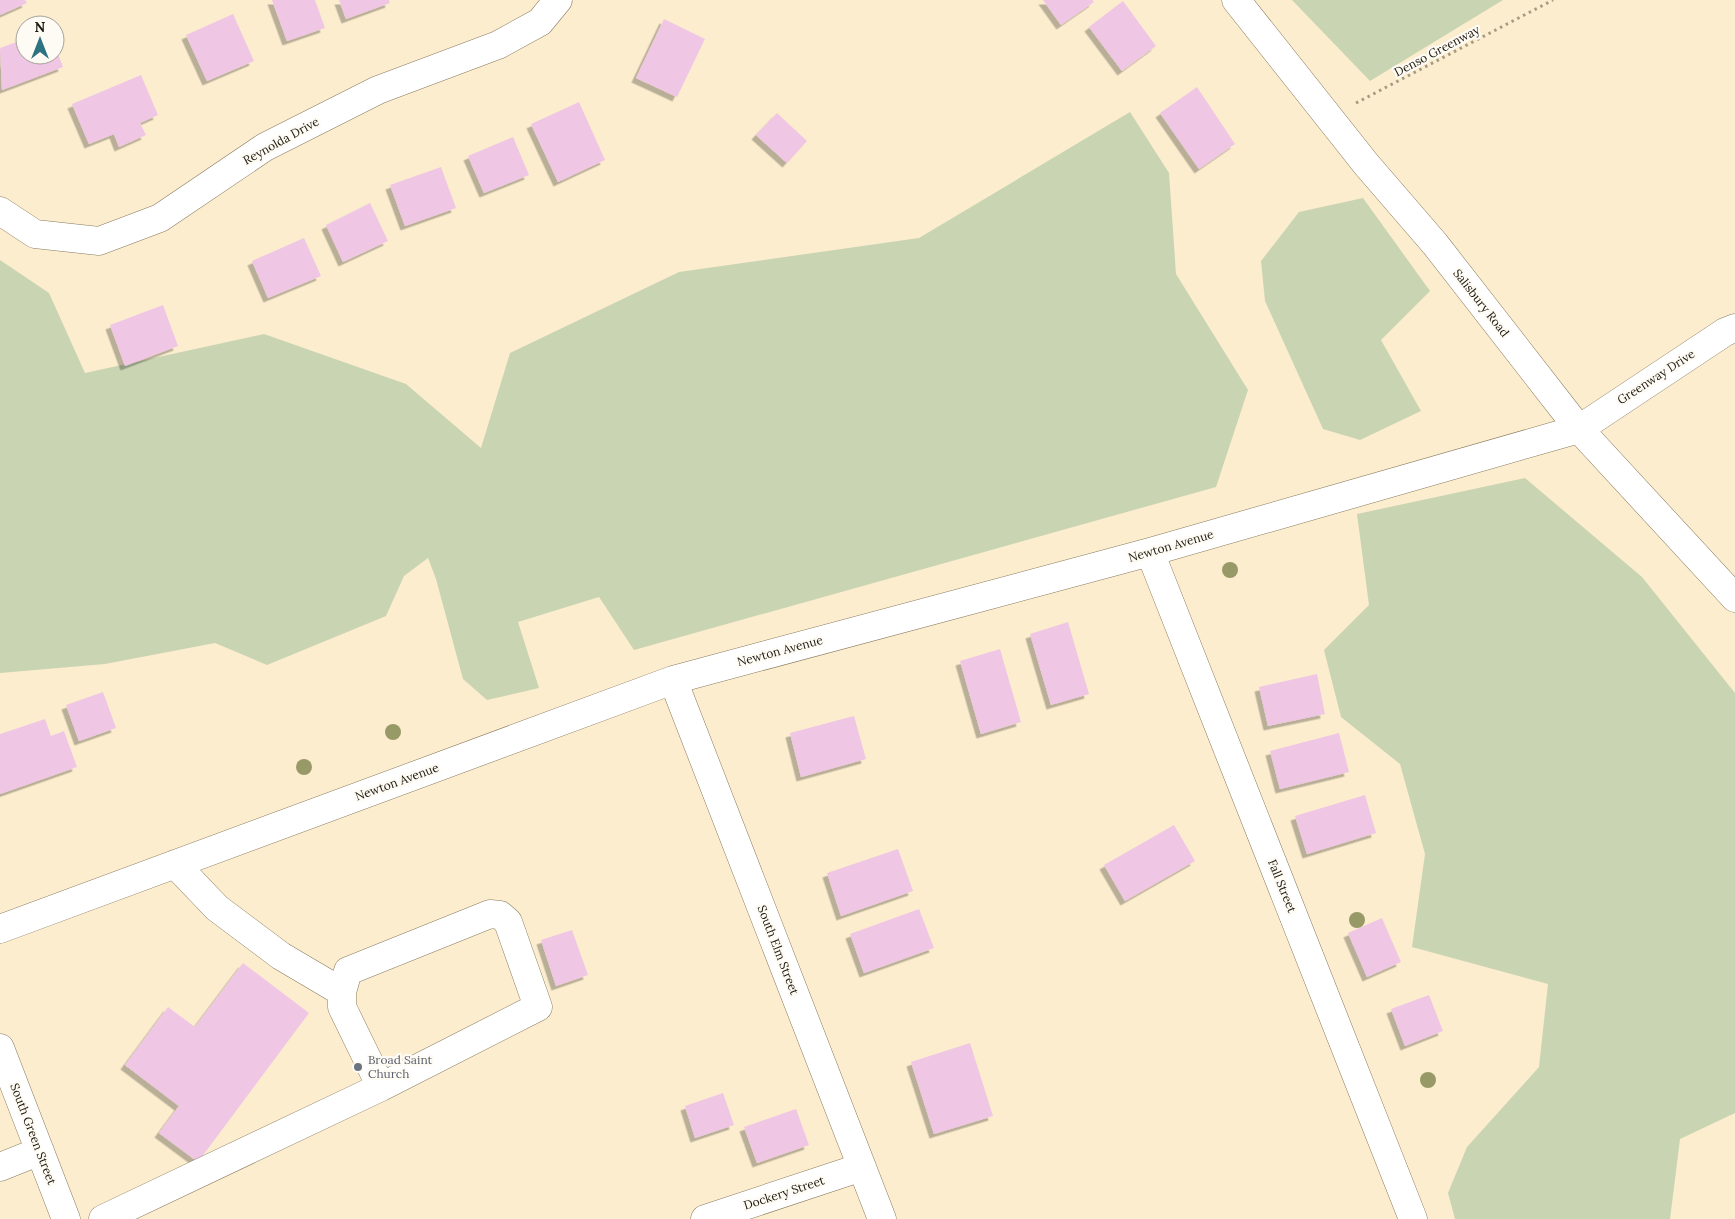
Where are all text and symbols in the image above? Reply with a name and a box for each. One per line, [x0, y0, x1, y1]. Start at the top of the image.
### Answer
north arrow [15, 15, 65, 65]
text: N [35, 18, 46, 36]
street label: Denso Greenway [1391, 21, 1483, 79]
street label: Reynolda Drive [240, 113, 322, 168]
street label: Salisbury Road [1450, 266, 1513, 340]
street label: Greenway Drive [1614, 346, 1698, 407]
street label: Newton Avenue [1127, 526, 1216, 565]
street label: Newton Avenue [735, 632, 825, 669]
street label: Newton Avenue [353, 759, 441, 804]
street label: Fall Street [1265, 857, 1300, 915]
street label: South Elm Street [755, 903, 803, 997]
place label: Broad Saint Church [368, 1052, 433, 1081]
marker: Broad Saint Church [352, 1061, 364, 1073]
street label: South Green Street [7, 1081, 60, 1187]
street label: Dockery Street [742, 1172, 827, 1213]

